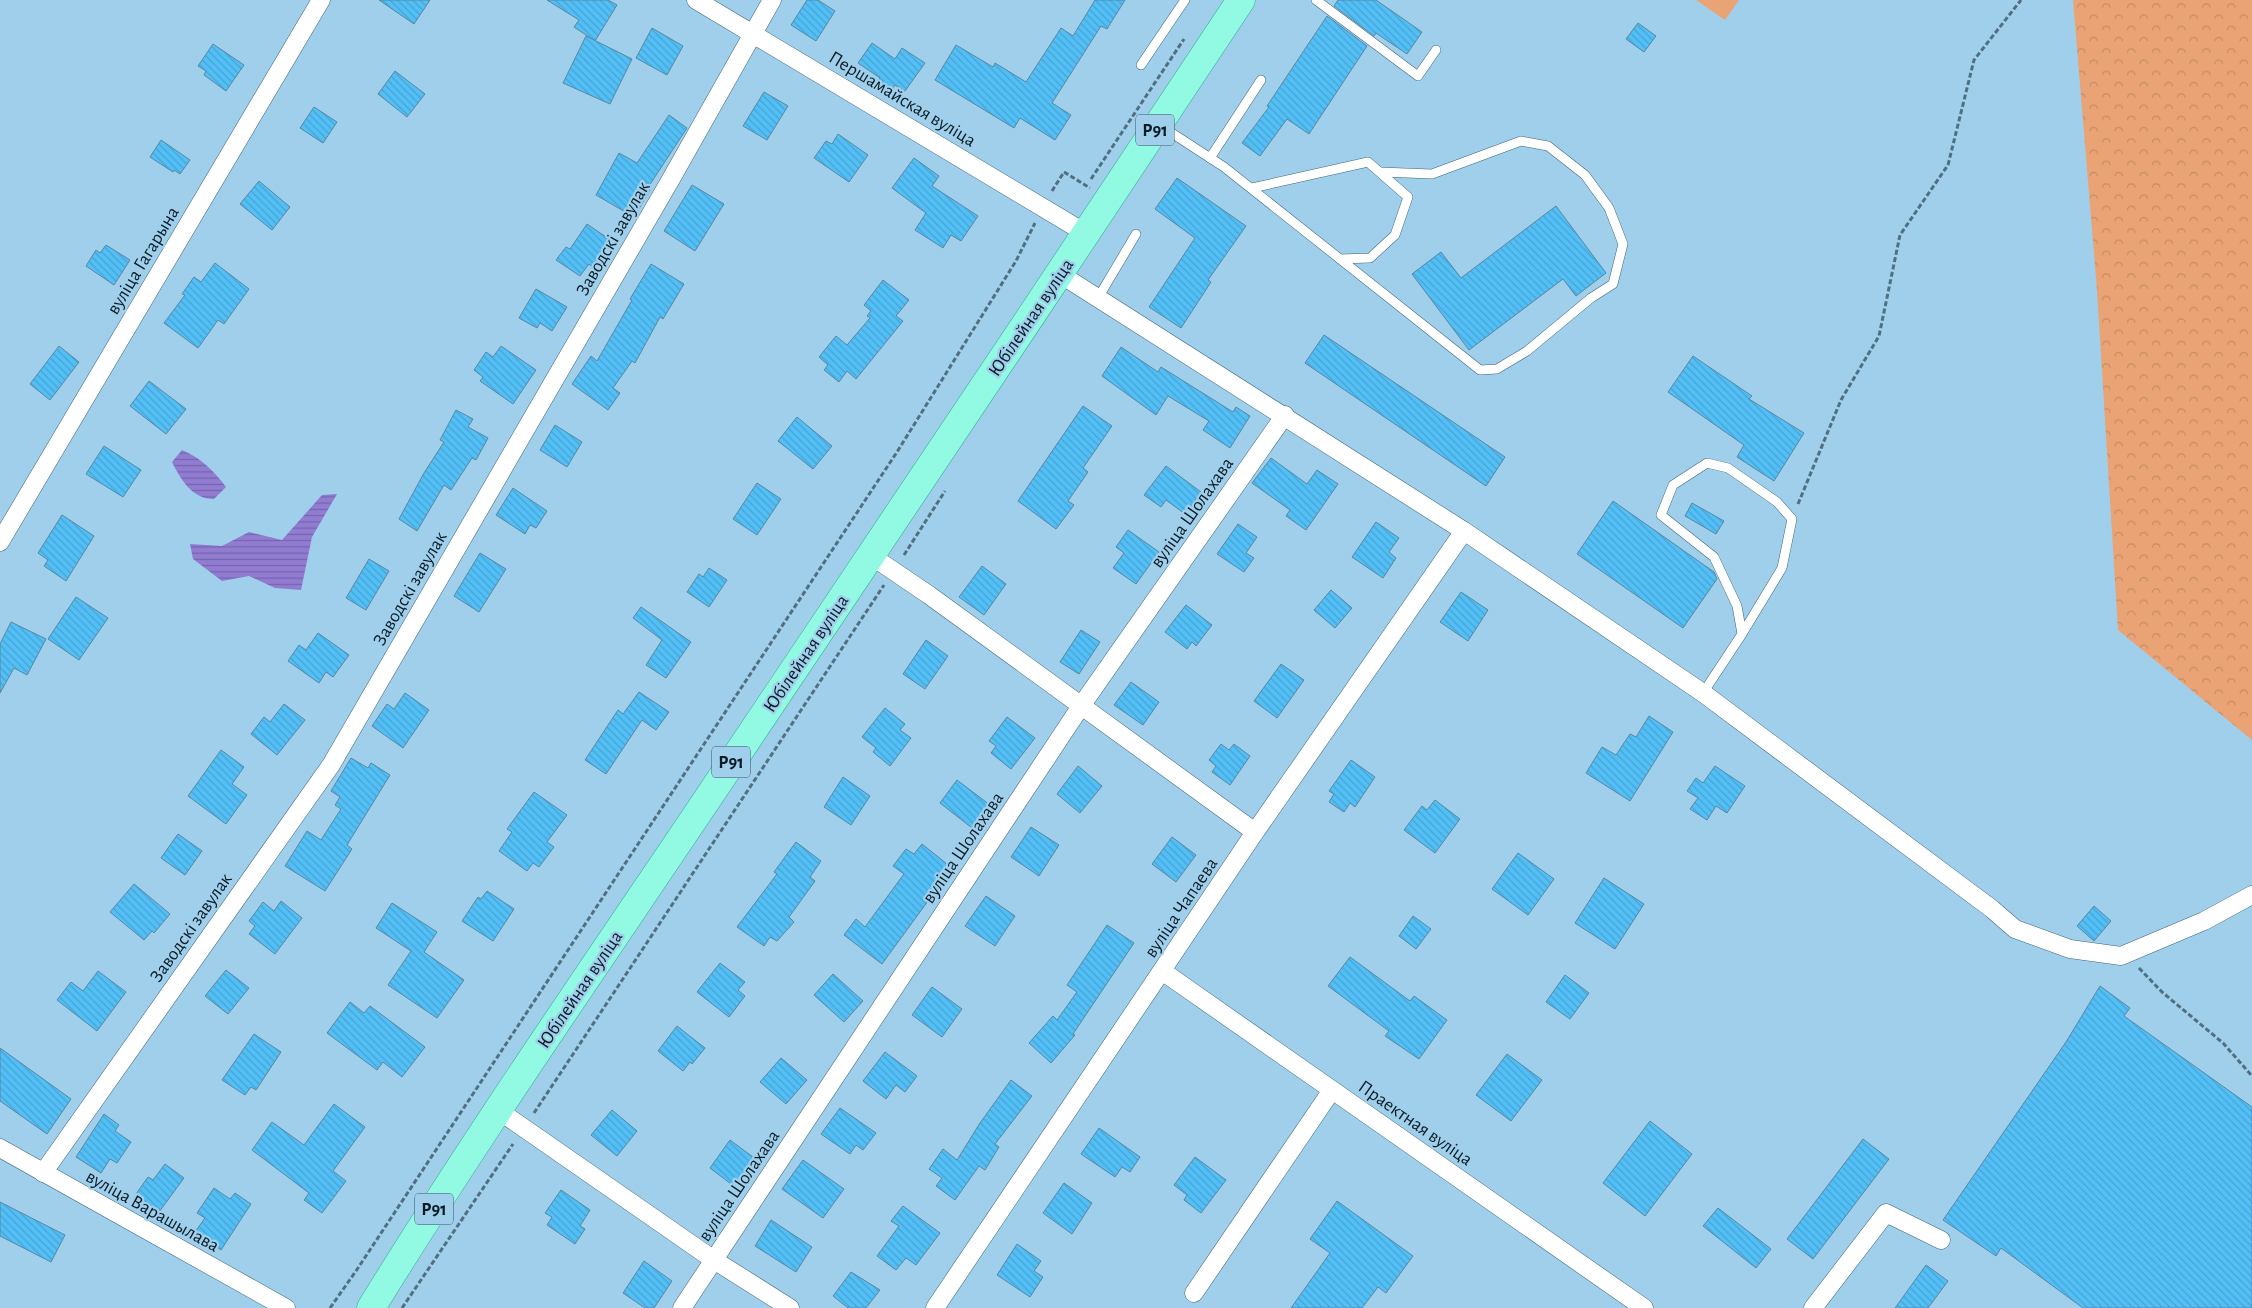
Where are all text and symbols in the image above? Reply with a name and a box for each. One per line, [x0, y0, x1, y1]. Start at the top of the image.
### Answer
street label: Першамайская вуліца [826, 48, 979, 151]
road number: Р91 [1136, 114, 1174, 146]
street label: Заводскі завулак [573, 178, 654, 299]
street label: вуліца Гагарына [104, 203, 183, 318]
street label: Юбілейная вуліца [985, 255, 1078, 380]
street label: вуліца Шолахава [1147, 454, 1237, 571]
street label: Заводскі завулак [370, 528, 451, 649]
street label: Юбілейная вуліца [760, 591, 853, 716]
road number: Р91 [712, 746, 750, 778]
street label: вуліца Шолахава [919, 789, 1008, 907]
street label: вуліца Чапаева [1141, 854, 1222, 961]
street label: Заводскі завулак [147, 870, 236, 986]
street label: Юбілейная вуліца [534, 927, 627, 1052]
street label: Праектная вуліца [1355, 1077, 1476, 1170]
street label: вуліца Шолахава [695, 1127, 784, 1245]
street label: вуліца Варашылава [82, 1167, 222, 1256]
road number: Р91 [415, 1194, 453, 1224]

